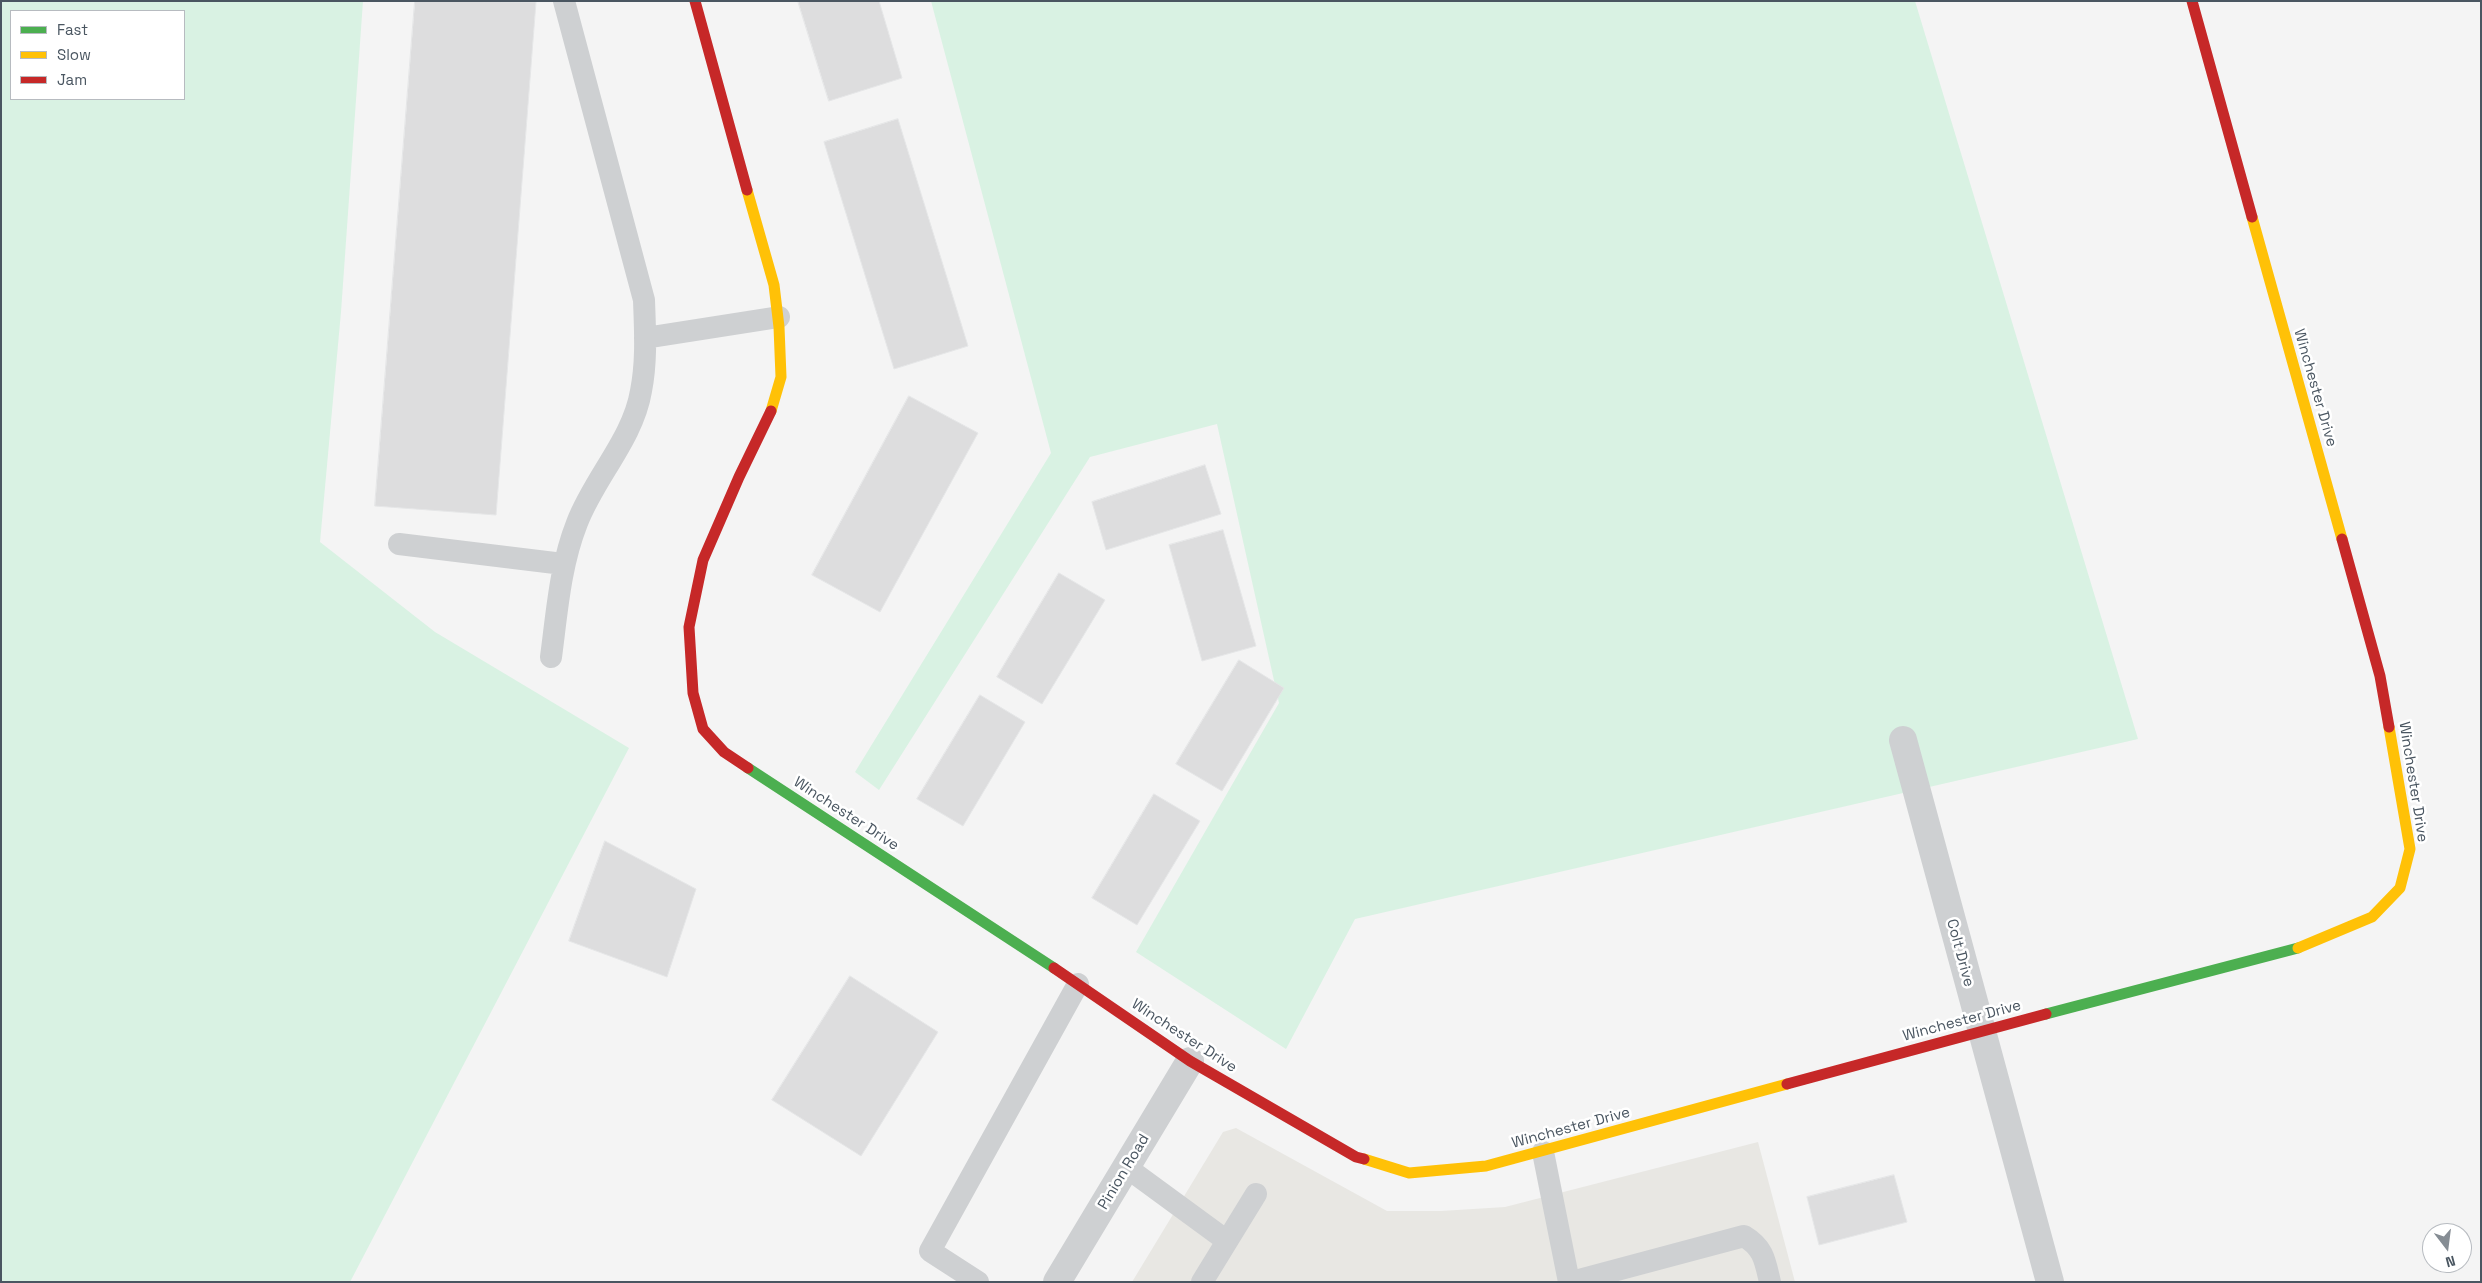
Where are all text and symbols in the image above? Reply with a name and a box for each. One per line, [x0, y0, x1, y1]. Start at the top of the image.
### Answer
legend [10, 10, 185, 100]
text: Fast [57, 20, 88, 39]
text: Slow [57, 45, 91, 64]
text: Jam [57, 70, 87, 89]
street label: Winchester Drive [2290, 327, 2340, 449]
street label: Winchester Drive [2395, 720, 2431, 844]
street label: Winchester Drive [790, 773, 902, 855]
street label: Colt Drive [1942, 917, 1978, 989]
street label: Winchester Drive [1128, 995, 1240, 1077]
street label: Winchester Drive [1901, 997, 2023, 1045]
street label: Winchester Drive [1510, 1104, 1632, 1152]
street label: Pinion Road [1094, 1131, 1154, 1213]
north arrow [2422, 1223, 2472, 1273]
text: N [2444, 1252, 2457, 1271]

